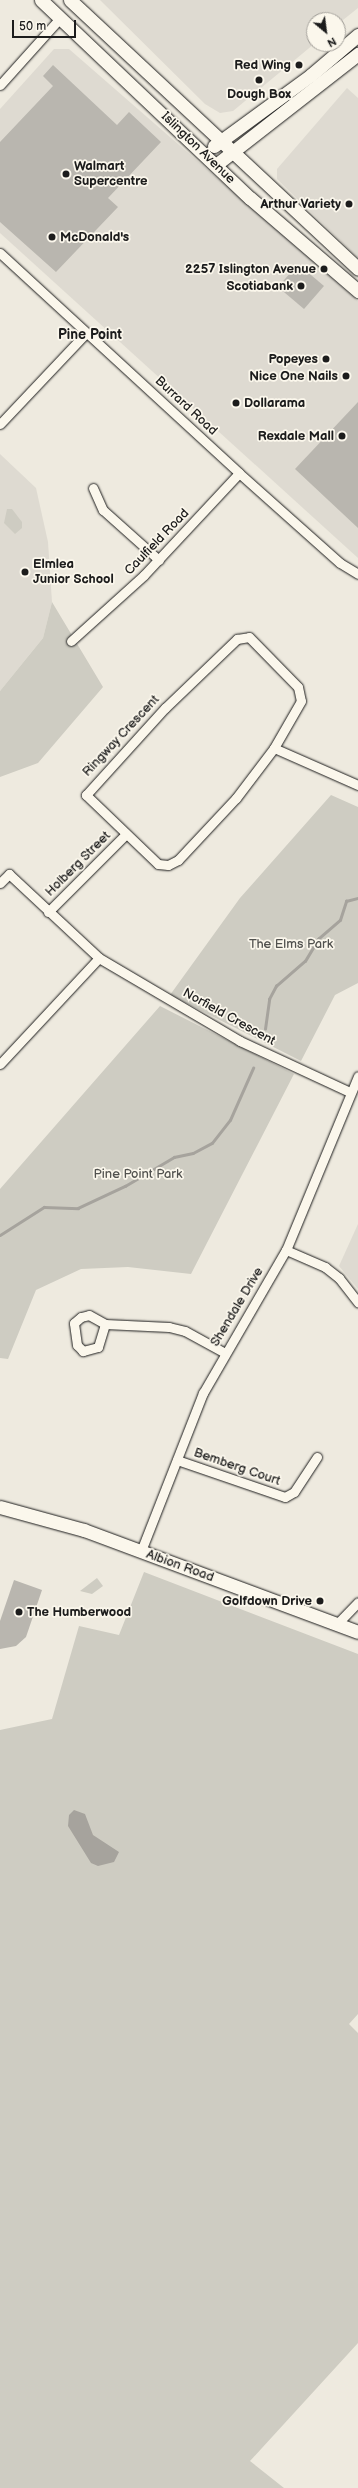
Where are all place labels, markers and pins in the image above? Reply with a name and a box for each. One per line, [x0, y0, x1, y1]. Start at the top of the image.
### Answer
place label: Red Wing [234, 57, 291, 73]
marker: Red Wing [294, 60, 304, 70]
marker: Dough Box [254, 75, 264, 85]
place label: Dough Box [227, 86, 291, 102]
place label: Walmart Supercentre [74, 159, 148, 190]
marker: Walmart Supercentre [61, 169, 71, 179]
place label: Arthur Variety [260, 196, 341, 212]
marker: Arthur Variety [344, 199, 354, 209]
place label: McDonald's [60, 229, 129, 245]
marker: McDonald's [47, 232, 57, 242]
place label: 2257 Islington Avenue [185, 261, 316, 277]
marker: 2257 Islington Avenue [319, 264, 329, 274]
place label: Scotiabank [226, 278, 293, 294]
marker: Scotiabank [296, 281, 306, 291]
place label: Popeyes [268, 351, 318, 367]
marker: Popeyes [321, 354, 331, 364]
place label: Nice One Nails [249, 368, 338, 384]
marker: Nice One Nails [341, 371, 351, 381]
place label: Dollarama [244, 395, 305, 411]
marker: Dollarama [231, 398, 241, 408]
place label: Rexdale Mall [258, 428, 334, 444]
marker: Rexdale Mall [337, 431, 347, 441]
place label: Elmlea Junior School [33, 557, 114, 588]
marker: Elmlea Junior School [20, 567, 30, 577]
place label: Golfdown Drive [222, 1593, 312, 1609]
marker: Golfdown Drive [315, 1596, 325, 1606]
place label: The Humberwood [27, 1604, 131, 1620]
marker: The Humberwood [14, 1607, 24, 1617]

